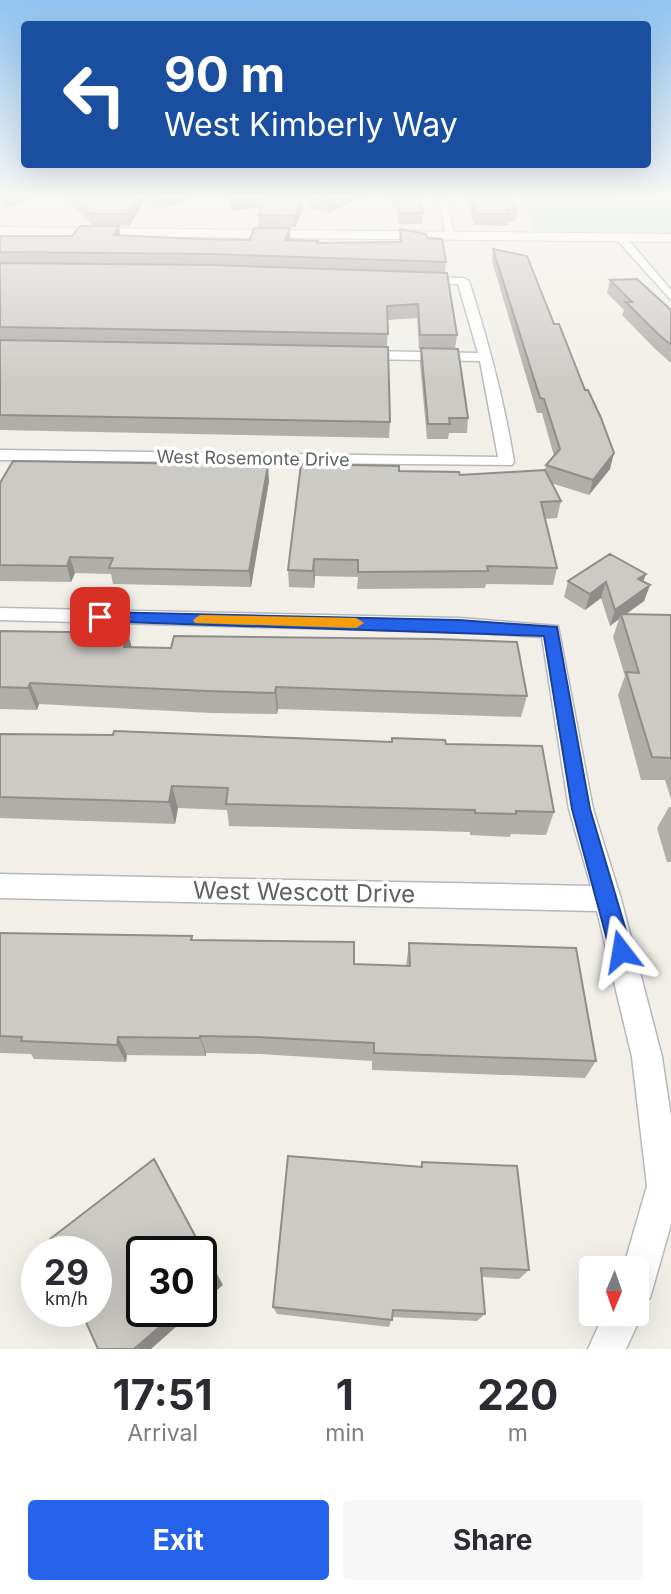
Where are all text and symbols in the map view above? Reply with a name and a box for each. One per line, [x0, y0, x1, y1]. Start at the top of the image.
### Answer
text: 90 m [164, 45, 285, 104]
icon: left [49, 49, 140, 140]
text: West Kimberly Way [164, 105, 458, 144]
street label: West Rosemonte Drive [156, 446, 350, 470]
pin [70, 587, 130, 647]
icon: arrive [81, 598, 119, 636]
street label: West Wescott Drive [193, 876, 415, 908]
position arrow [584, 914, 658, 988]
speed limit sign: 30 [126, 1236, 217, 1327]
text: 29 [44, 1251, 89, 1293]
north arrow [579, 1256, 649, 1326]
map controls [579, 1256, 649, 1326]
text: km/h [45, 1288, 88, 1309]
text: 17:51 [113, 1369, 213, 1420]
text: 1 [336, 1369, 354, 1420]
text: 220 [477, 1369, 558, 1420]
text: Arrival [127, 1419, 198, 1447]
text: min [325, 1419, 365, 1447]
text: m [508, 1419, 528, 1447]
button: Exit [28, 1500, 329, 1580]
button: Share [343, 1500, 643, 1580]

